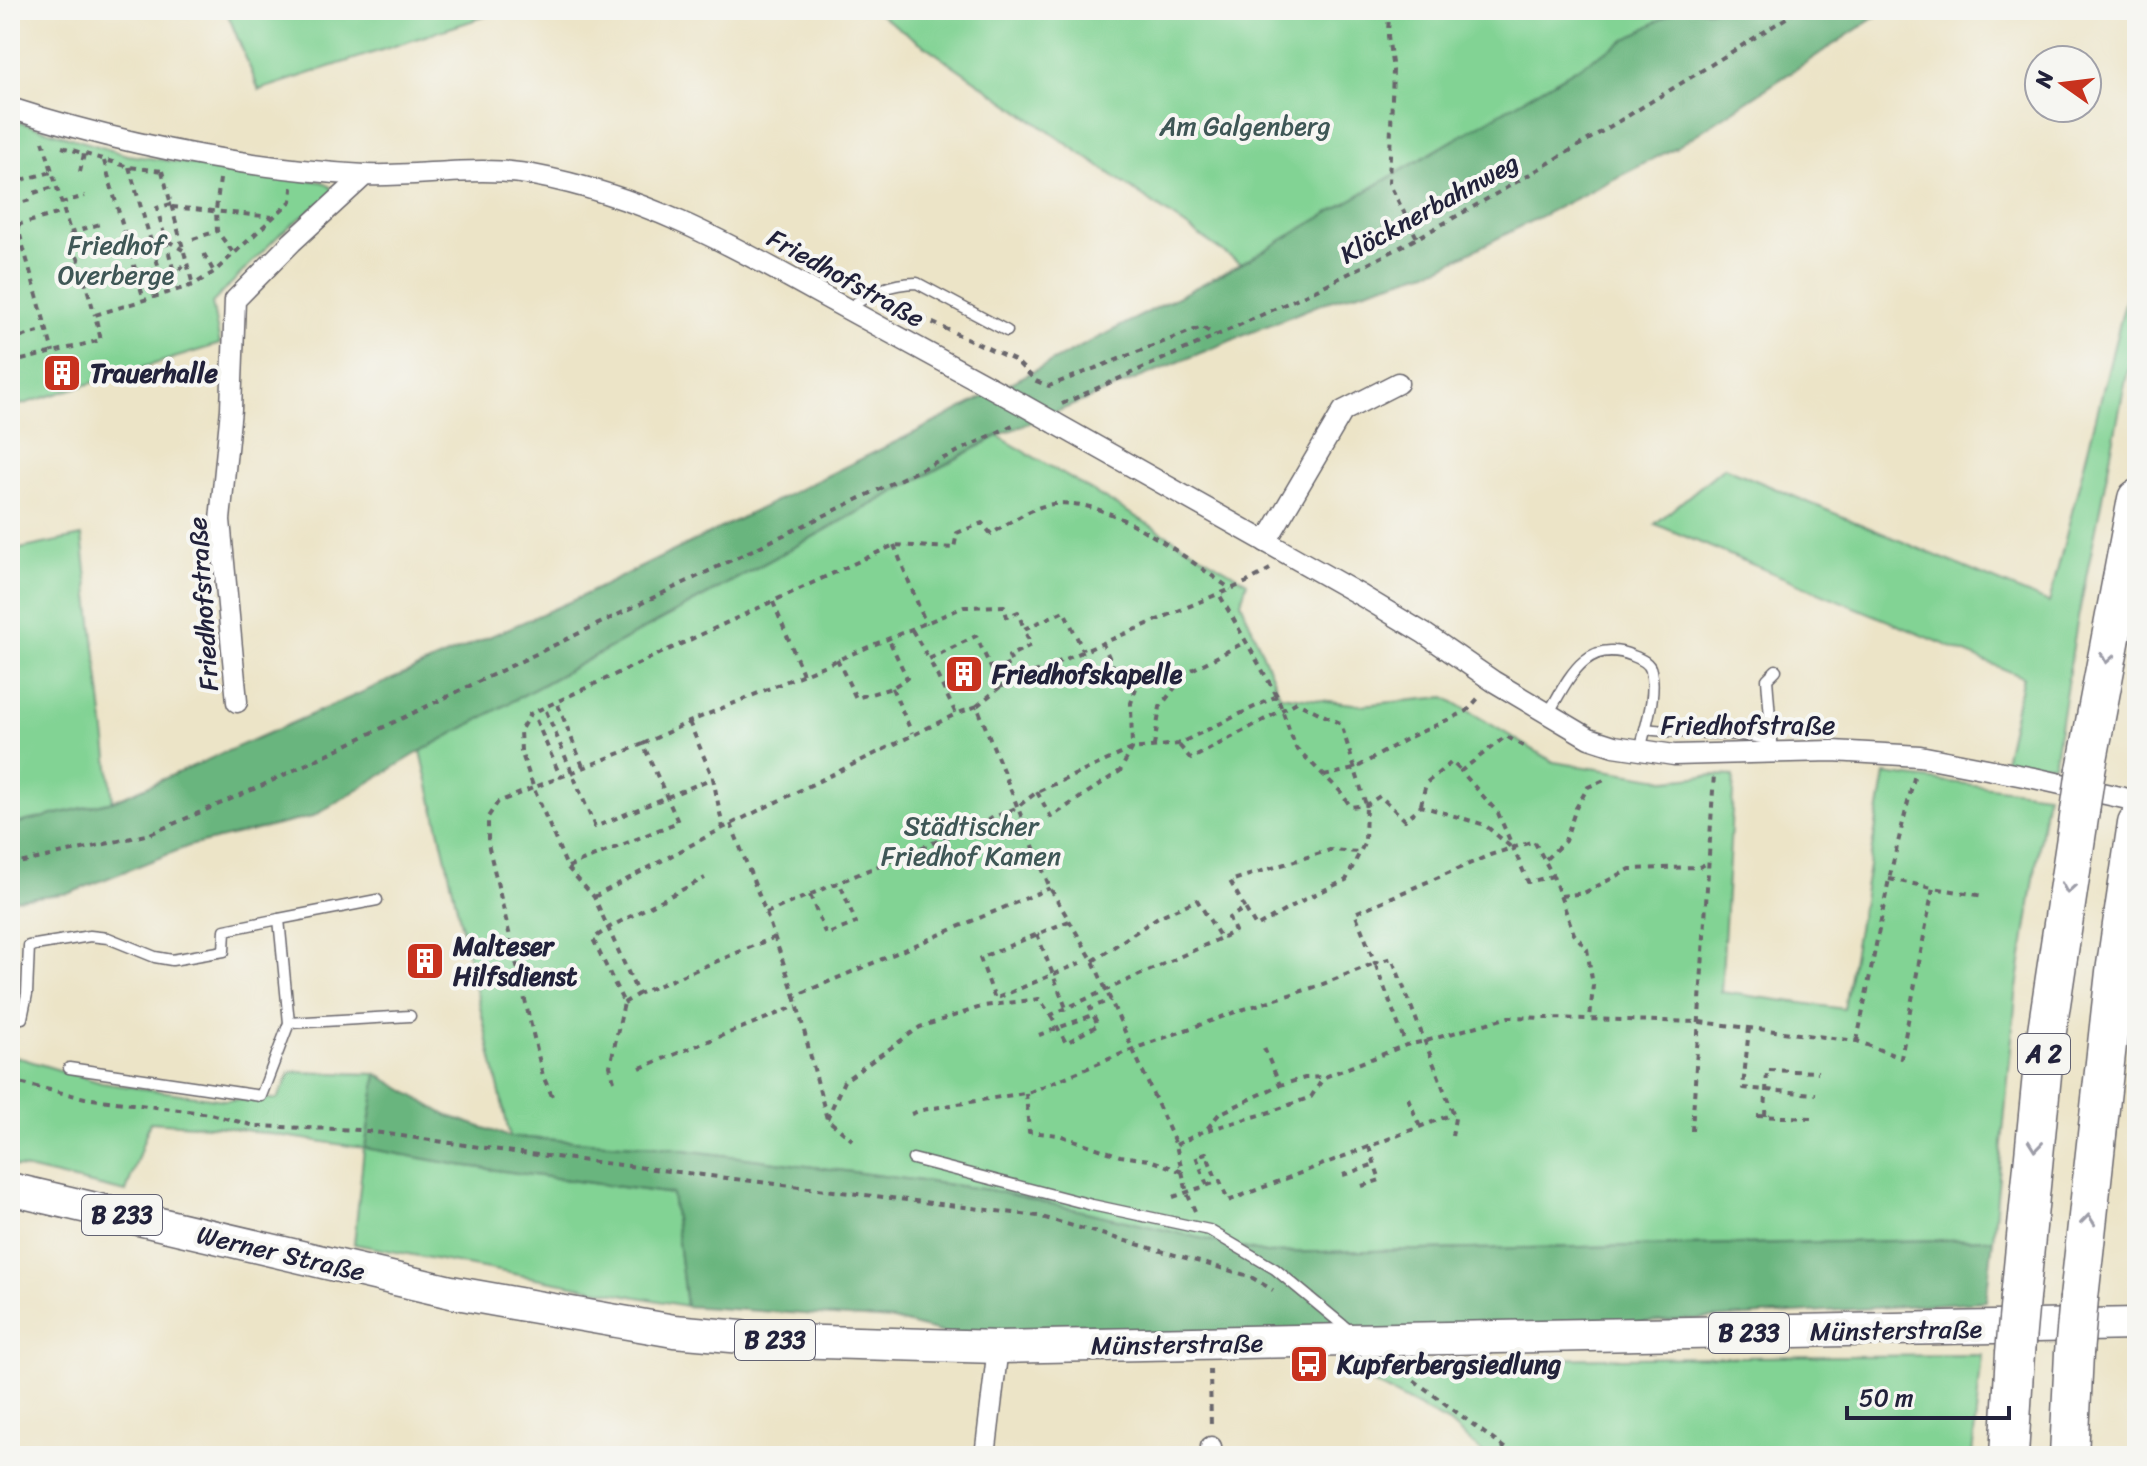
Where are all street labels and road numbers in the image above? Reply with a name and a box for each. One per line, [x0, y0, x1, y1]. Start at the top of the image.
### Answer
street label: Klöcknerbahnweg [1331, 140, 1527, 276]
street label: Friedhofstraße [759, 216, 933, 340]
street label: Friedhofstraße [174, 515, 232, 693]
street label: Friedhofstraße [1661, 702, 1835, 748]
road number: A 2 [2018, 1034, 2070, 1074]
road number: B 233 [82, 1195, 162, 1235]
street label: Werner Straße [192, 1211, 370, 1295]
street label: Münsterstraße [1809, 1305, 1983, 1354]
road number: B 233 [1709, 1313, 1789, 1353]
street label: Münsterstraße [1090, 1319, 1264, 1368]
road number: B 233 [735, 1320, 815, 1360]

